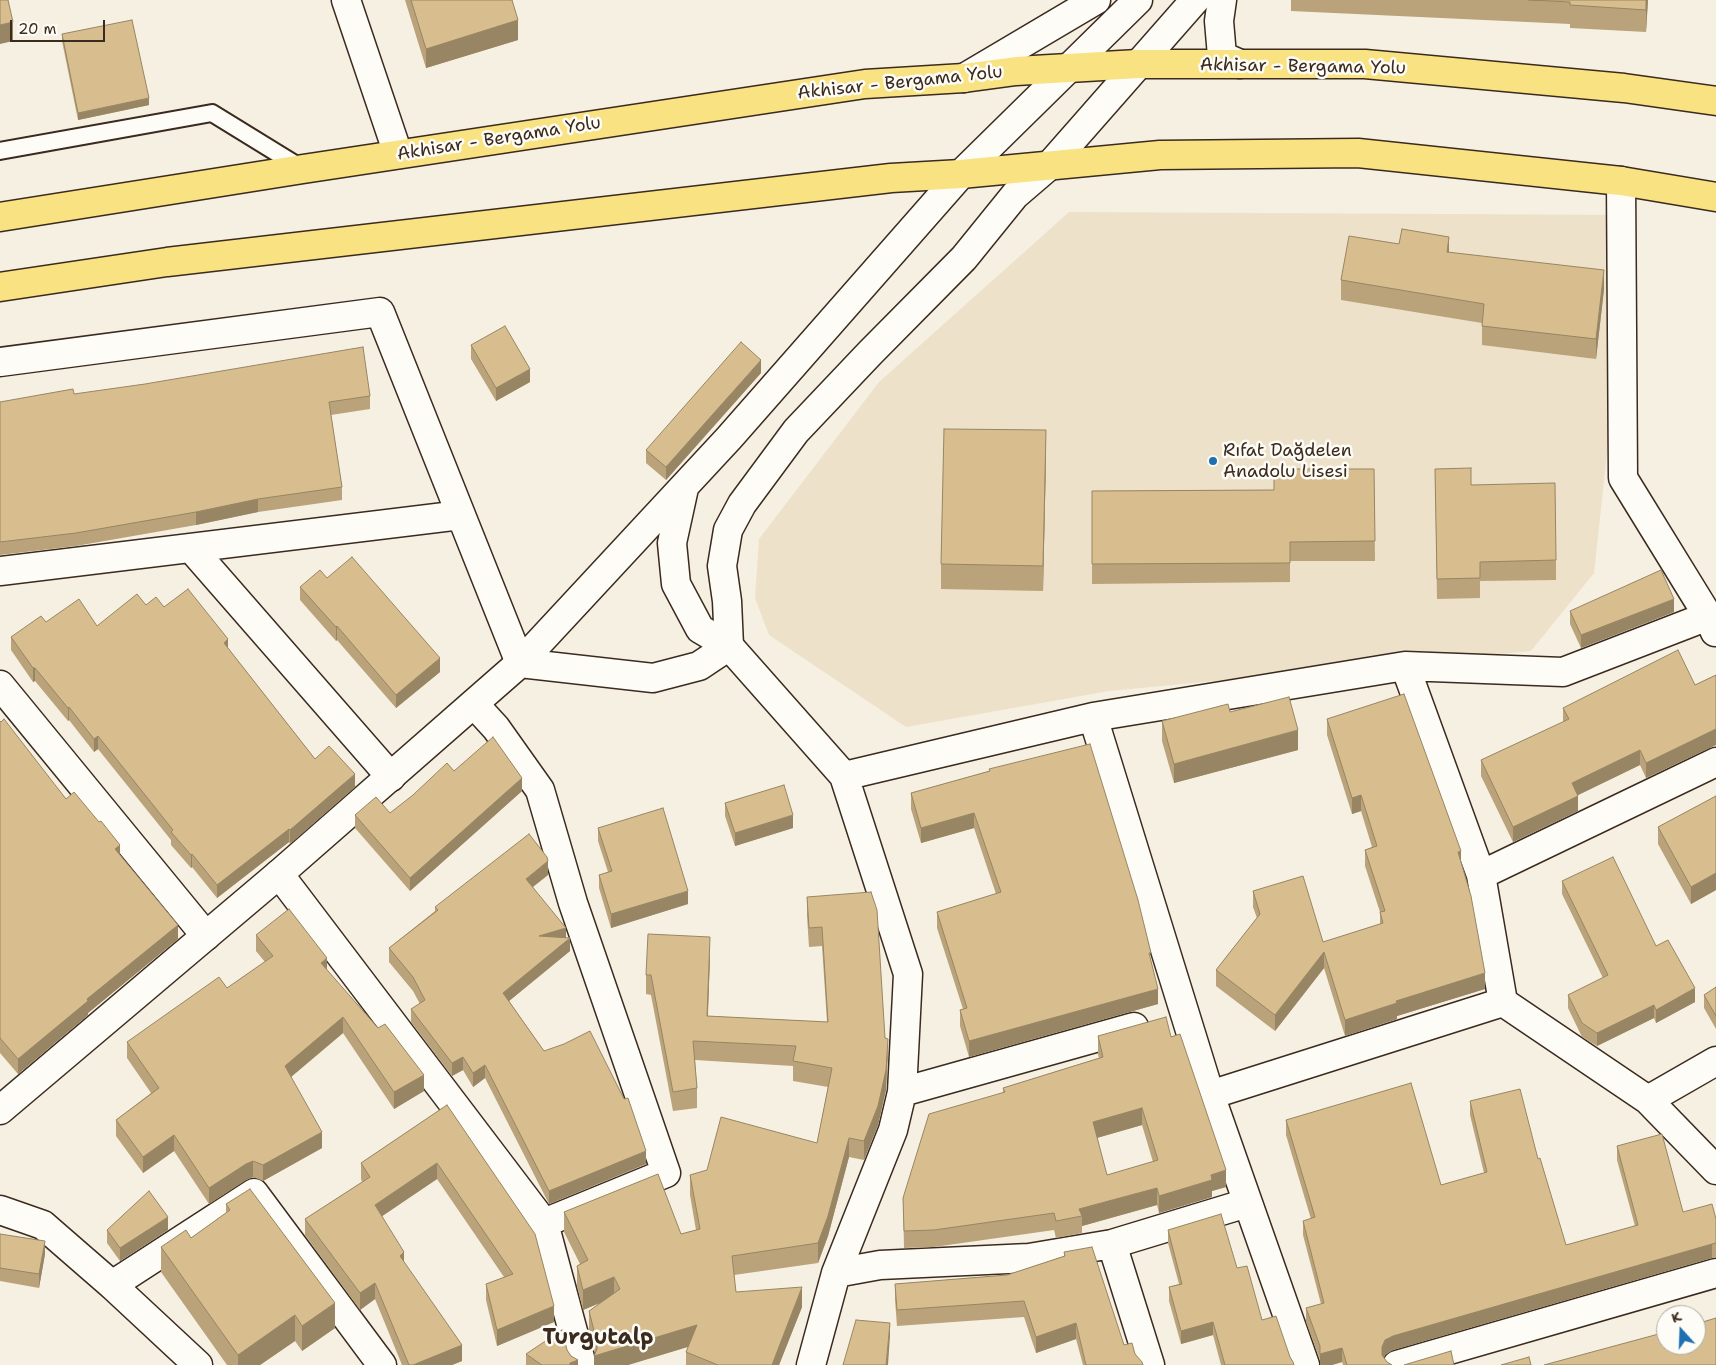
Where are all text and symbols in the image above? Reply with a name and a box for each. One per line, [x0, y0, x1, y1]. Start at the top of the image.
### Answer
scale bar [12, 10, 108, 42]
text: 20 m [18, 19, 57, 39]
street label: Akhisar - Bergama Yolu [1200, 54, 1406, 80]
street label: Akhisar - Bergama Yolu [796, 61, 1004, 105]
street label: Akhisar - Bergama Yolu [395, 112, 603, 166]
place label: Rıfat Dağdelen Anadolu Lisesi [1223, 440, 1352, 482]
marker: Rıfat Dağdelen Anadolu Lisesi [1207, 455, 1219, 467]
north arrow [1656, 1305, 1706, 1355]
text: K [1669, 1307, 1684, 1327]
district label: Turgutalp [543, 1325, 653, 1351]

